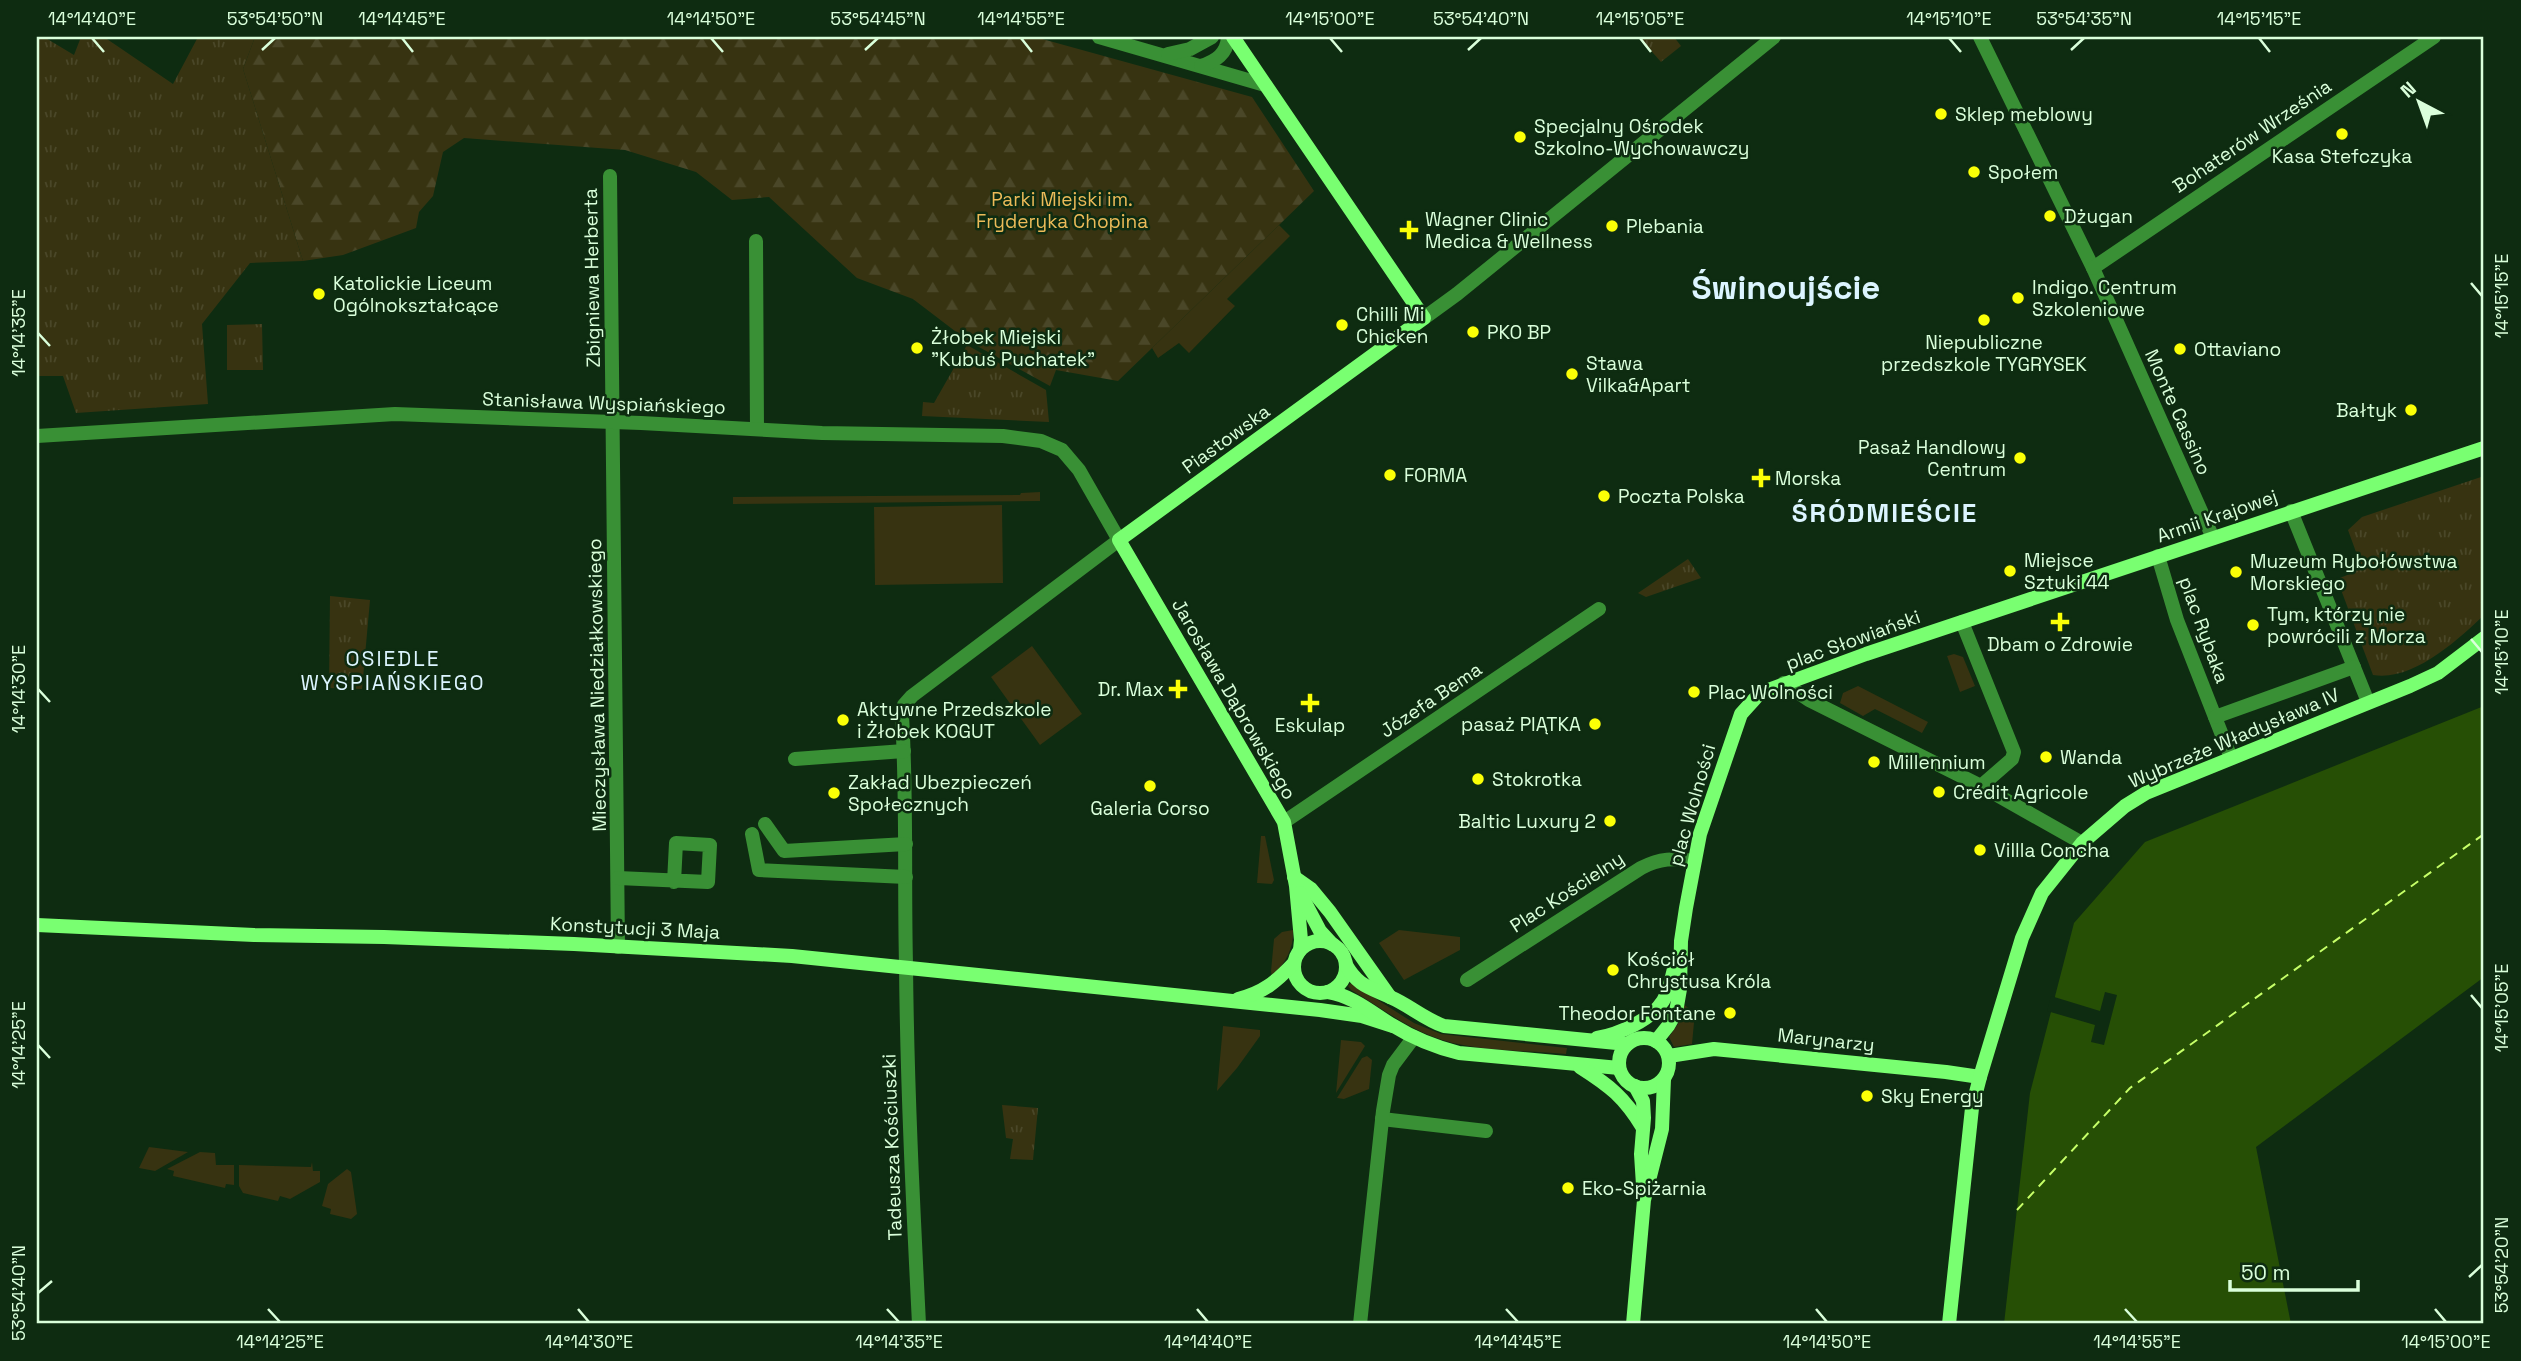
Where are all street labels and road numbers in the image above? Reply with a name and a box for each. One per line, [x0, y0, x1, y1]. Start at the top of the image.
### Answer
street label: Bohaterów Września [2168, 74, 2336, 198]
street label: Zbigniewa Herberta [578, 188, 606, 368]
street label: Monte Cassino [2139, 345, 2217, 479]
street label: Stanisława Wyspiańskiego [482, 386, 726, 420]
street label: Piastowska [1177, 399, 1275, 479]
street label: Armii Krajowej [2153, 484, 2281, 548]
street label: Mieczysława Niedziałkowskiego [582, 538, 612, 832]
street label: plac Rybaka [2173, 573, 2235, 687]
street label: Jarosława Dąbrowskiego [1166, 594, 1302, 804]
street label: plac Słowiański [1782, 604, 1924, 676]
street label: Józefa Bema [1375, 657, 1487, 743]
street label: Wybrzeże Władysława IV [2125, 682, 2343, 794]
street label: plac Wolności [1663, 741, 1721, 869]
street label: Plac Kościelny [1505, 846, 1629, 938]
street label: Konstytucji 3 Maja [549, 911, 721, 945]
street label: Marynarzy [1776, 1022, 1876, 1058]
street label: Tadeusza Kościuszki [876, 1053, 908, 1241]

